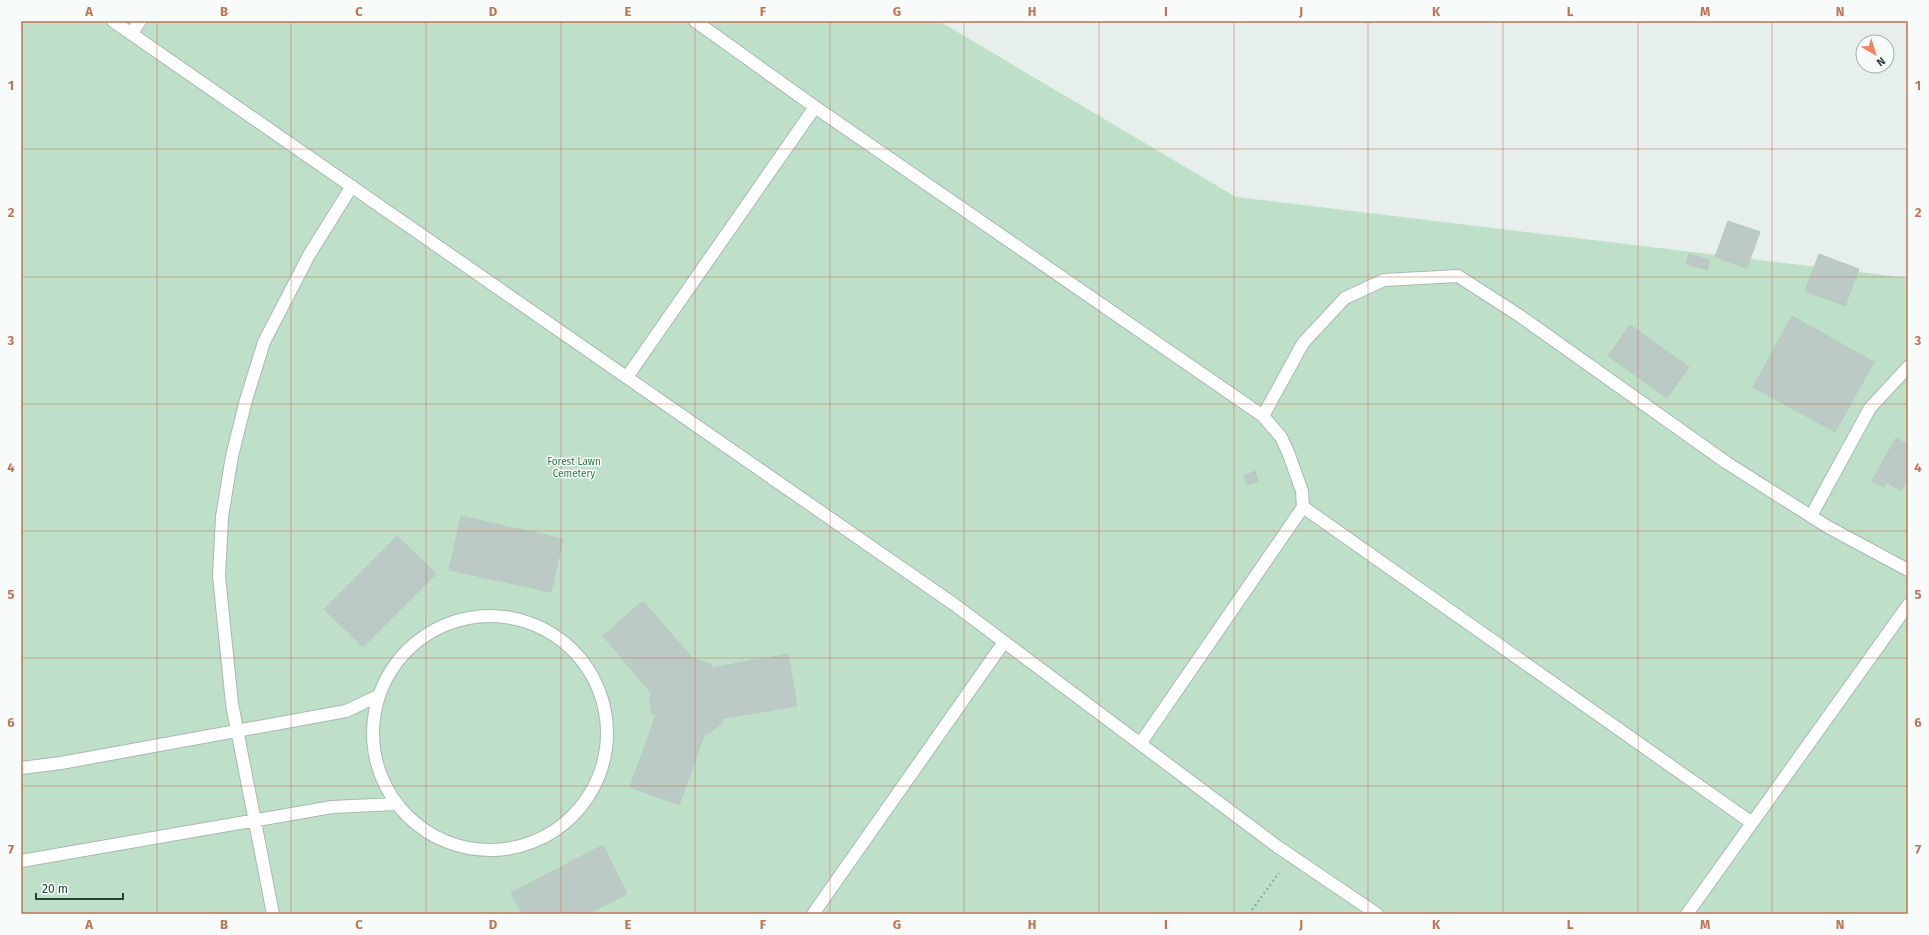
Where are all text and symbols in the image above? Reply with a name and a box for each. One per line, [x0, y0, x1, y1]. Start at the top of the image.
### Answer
text: A [84, 4, 93, 19]
text: B [220, 4, 228, 19]
text: C [355, 4, 363, 19]
text: D [489, 4, 498, 19]
text: E [625, 4, 632, 19]
text: F [760, 4, 767, 19]
text: G [893, 4, 901, 19]
text: H [1028, 4, 1036, 19]
text: I [1164, 4, 1168, 19]
text: J [1298, 4, 1303, 19]
text: K [1432, 4, 1441, 19]
text: L [1567, 4, 1574, 19]
text: M [1700, 4, 1710, 19]
text: N [1836, 4, 1844, 19]
north arrow [1855, 34, 1895, 74]
text: N [1874, 54, 1888, 69]
text: 1 [8, 78, 14, 93]
text: 1 [1915, 78, 1921, 93]
text: 2 [8, 205, 15, 220]
text: 2 [1915, 205, 1922, 220]
text: 3 [7, 333, 15, 348]
text: 3 [1914, 333, 1922, 348]
park label: Forest Lawn Cemetery [547, 456, 601, 480]
text: 4 [7, 460, 15, 475]
text: 4 [1914, 460, 1922, 475]
text: 5 [8, 587, 15, 602]
text: 5 [1915, 587, 1922, 602]
text: 6 [7, 715, 15, 730]
text: 6 [1914, 715, 1922, 730]
text: 7 [8, 842, 14, 857]
text: 7 [1915, 842, 1921, 857]
scale bar [36, 875, 123, 901]
text: 20 m [42, 882, 68, 896]
text: A [84, 917, 93, 932]
text: B [220, 917, 228, 932]
text: C [355, 917, 363, 932]
text: D [489, 917, 498, 932]
text: E [625, 917, 632, 932]
text: F [760, 917, 767, 932]
text: G [893, 917, 901, 932]
text: H [1028, 917, 1036, 932]
text: I [1164, 917, 1168, 932]
text: J [1298, 917, 1303, 932]
text: K [1432, 917, 1441, 932]
text: L [1567, 917, 1574, 932]
text: M [1700, 917, 1710, 932]
text: N [1836, 917, 1844, 932]

